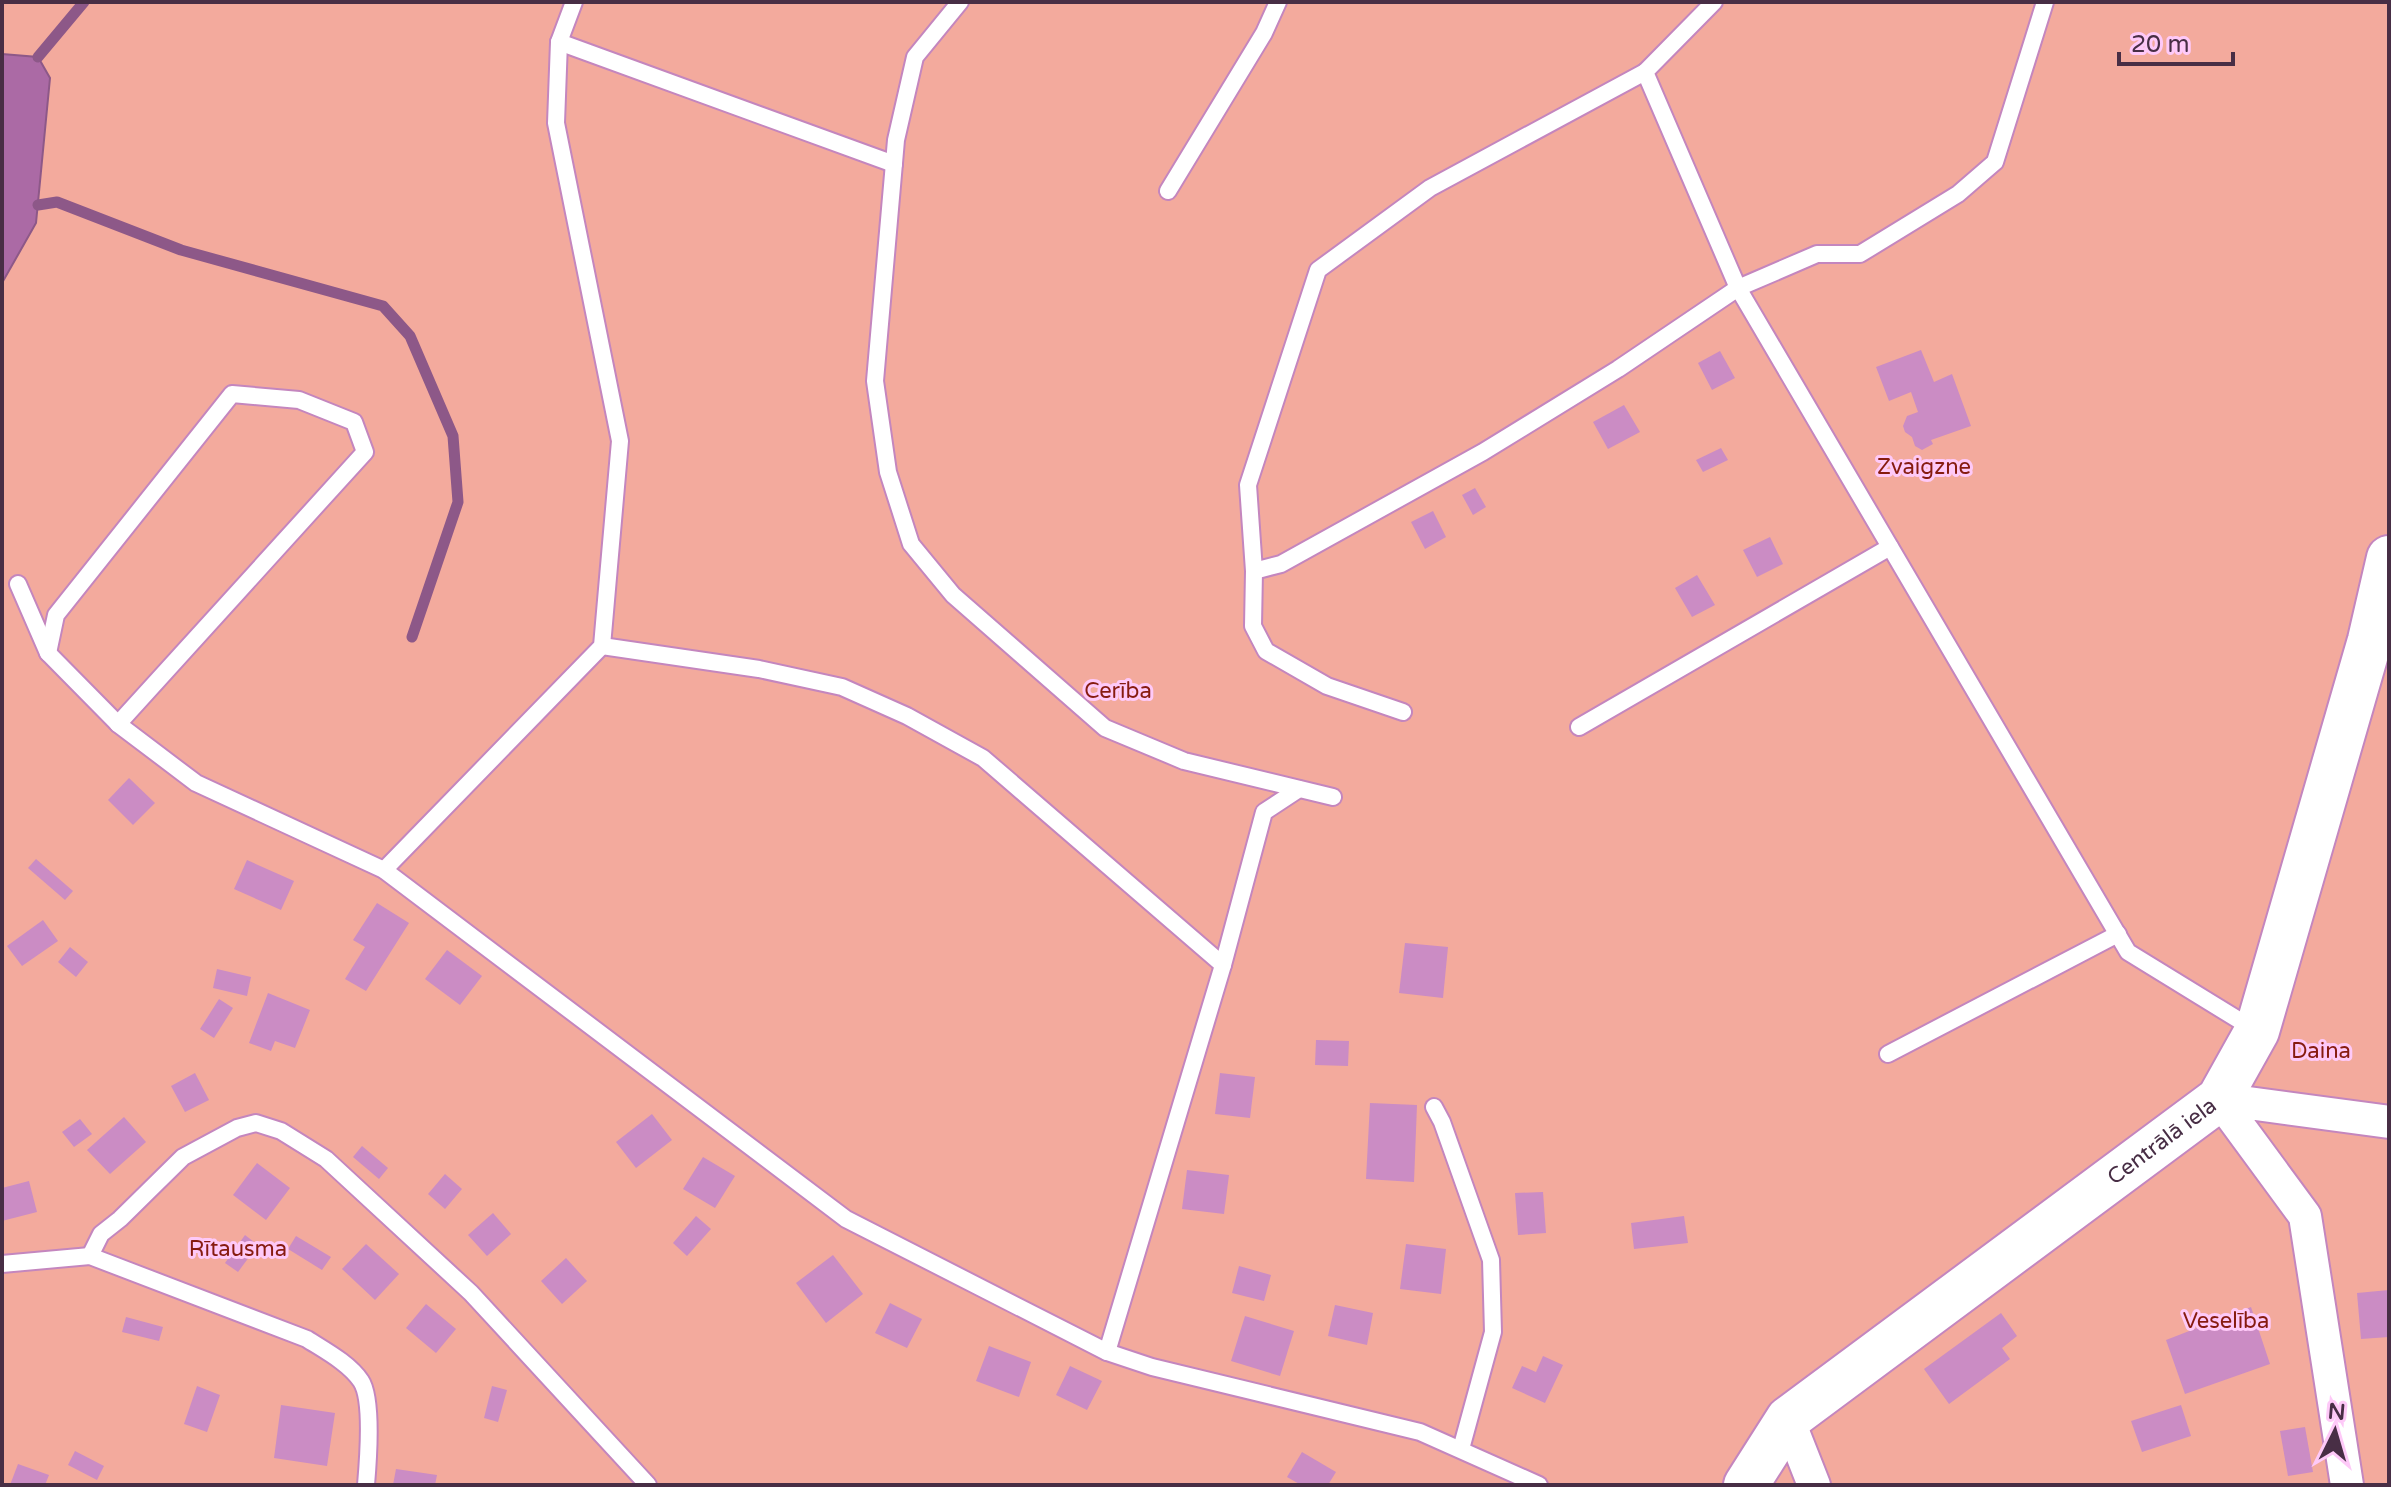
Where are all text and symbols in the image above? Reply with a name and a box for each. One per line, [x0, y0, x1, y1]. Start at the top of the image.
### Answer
scale bar [2119, 16, 2233, 66]
text: 20 m [2131, 30, 2189, 59]
park label: Zvaigzne [1877, 454, 1971, 480]
park label: Cerība [1084, 678, 1152, 704]
park label: Daina [2291, 1038, 2351, 1064]
street label: Centrālā iela [2102, 1092, 2222, 1190]
park label: Rītausma [189, 1236, 287, 1262]
park label: Veselība [2183, 1308, 2269, 1334]
north arrow [2295, 1391, 2375, 1471]
text: N [2327, 1398, 2347, 1426]

